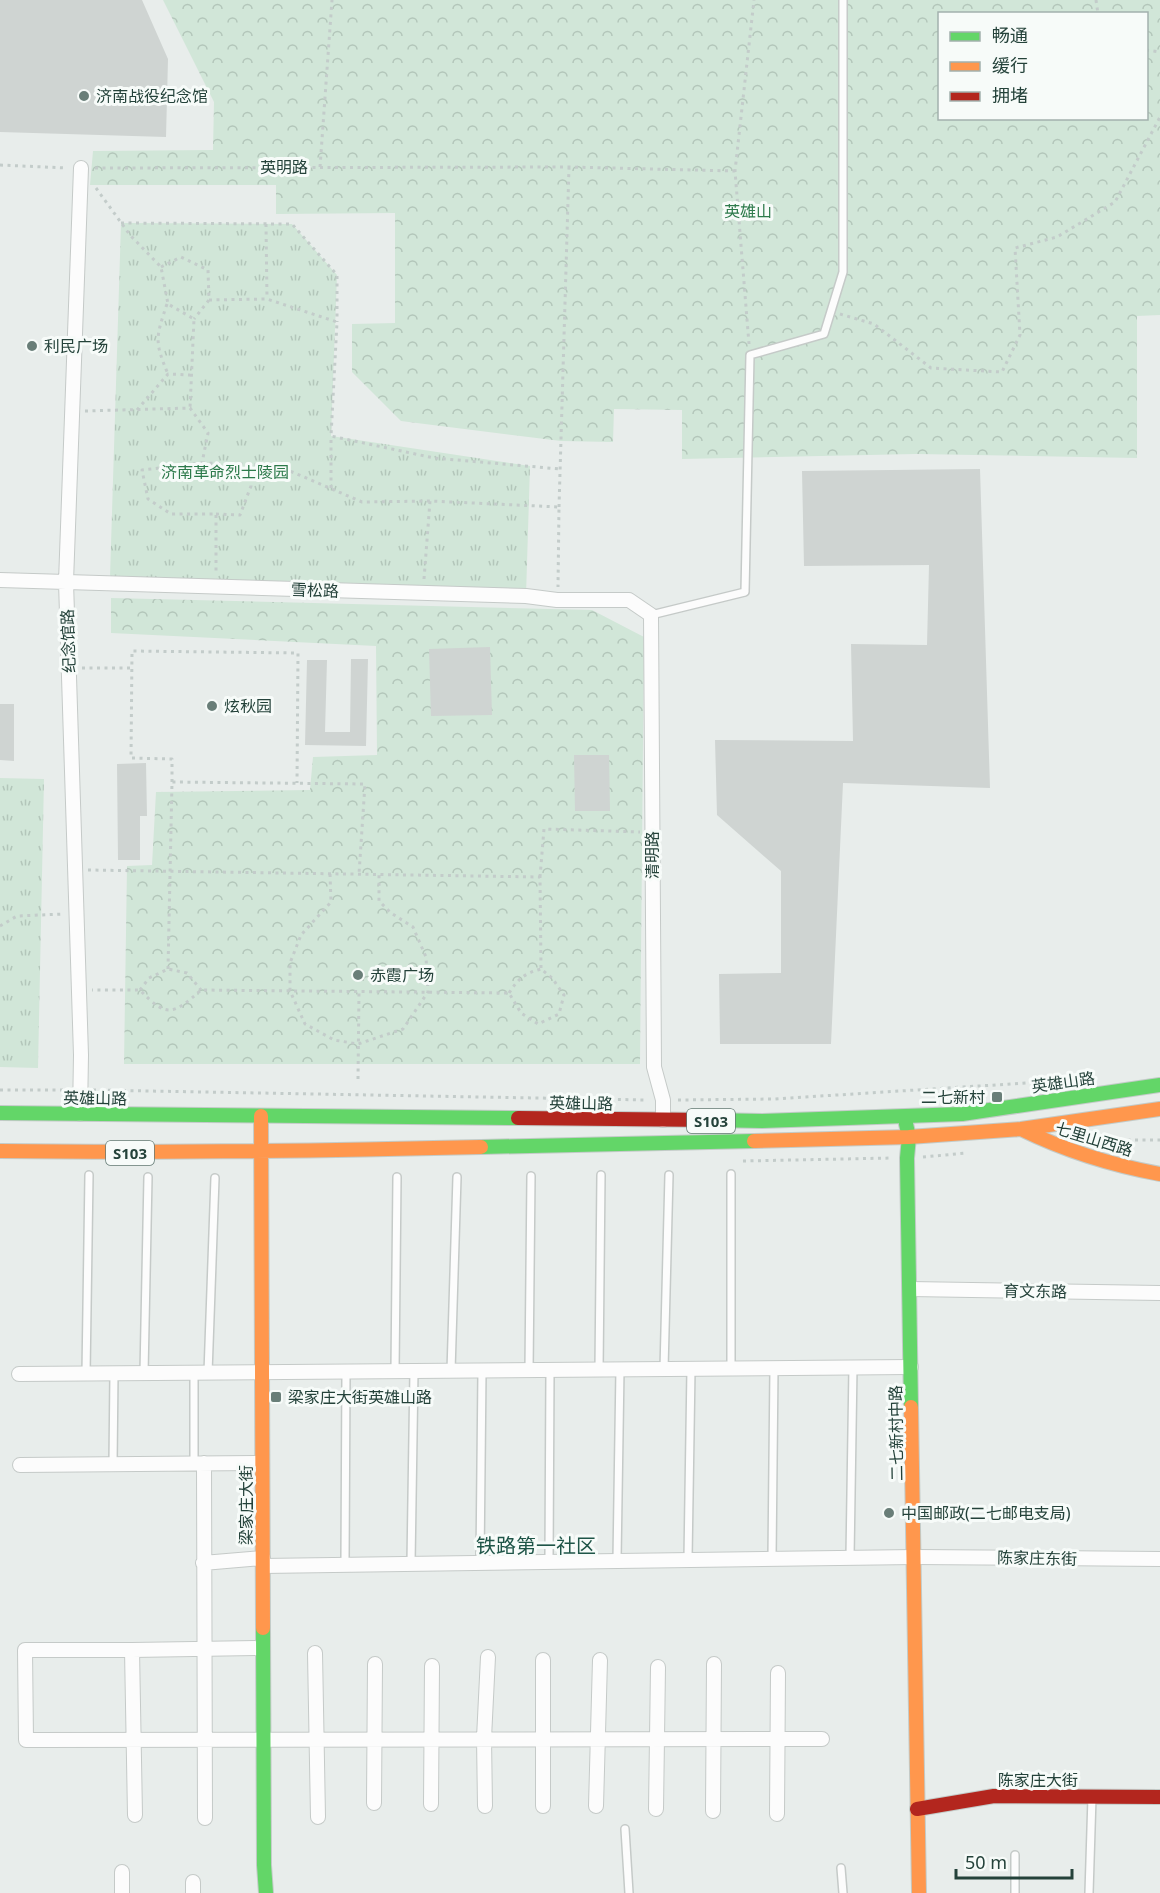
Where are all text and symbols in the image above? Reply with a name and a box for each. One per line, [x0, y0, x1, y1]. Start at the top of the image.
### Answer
legend [938, 12, 1148, 120]
text: 畅通 [992, 23, 1028, 47]
text: 缓行 [992, 53, 1028, 77]
text: 拥堵 [992, 83, 1028, 107]
place label: 济南战役纪念馆 [96, 85, 208, 107]
marker: 济南战役纪念馆 [77, 89, 91, 103]
street label: 英明路 [260, 156, 308, 178]
park label: 英雄山 [724, 200, 772, 222]
place label: 利民广场 [44, 335, 108, 357]
marker: 利民广场 [25, 339, 39, 353]
park label: 济南革命烈士陵园 [161, 461, 289, 483]
street label: 雪松路 [291, 578, 339, 602]
street label: 纪念馆路 [56, 609, 80, 673]
place label: 炫秋园 [224, 695, 272, 717]
marker: 炫秋园 [205, 699, 219, 713]
street label: 清明路 [641, 831, 663, 879]
place label: 赤霞广场 [370, 964, 434, 986]
marker: 赤霞广场 [351, 968, 365, 982]
street label: 英雄山路 [1030, 1067, 1096, 1097]
street label: 英雄山路 [63, 1086, 127, 1110]
place label: 二七新村 [921, 1086, 985, 1108]
marker: 二七新村 [990, 1090, 1004, 1104]
street label: 英雄山路 [549, 1091, 613, 1115]
road number: S103 [687, 1109, 735, 1133]
street label: 七里山西路 [1053, 1117, 1135, 1161]
road number: S103 [106, 1141, 154, 1165]
street label: 育文东路 [1003, 1279, 1067, 1303]
street label: 二七新村中路 [884, 1385, 908, 1481]
place label: 梁家庄大街英雄山路 [288, 1386, 432, 1408]
marker: 梁家庄大街英雄山路 [269, 1390, 283, 1404]
street label: 梁家庄大街 [235, 1465, 257, 1545]
place label: 中国邮政(二七邮电支局) [901, 1502, 1071, 1524]
marker: 中国邮政(二七邮电支局) [882, 1506, 896, 1520]
district label: 铁路第一社区 [476, 1532, 596, 1559]
street label: 陈家庄东街 [997, 1546, 1077, 1570]
street label: 陈家庄大街 [998, 1769, 1078, 1791]
scale bar [956, 1842, 1072, 1880]
text: 50 m [965, 1850, 1007, 1874]

